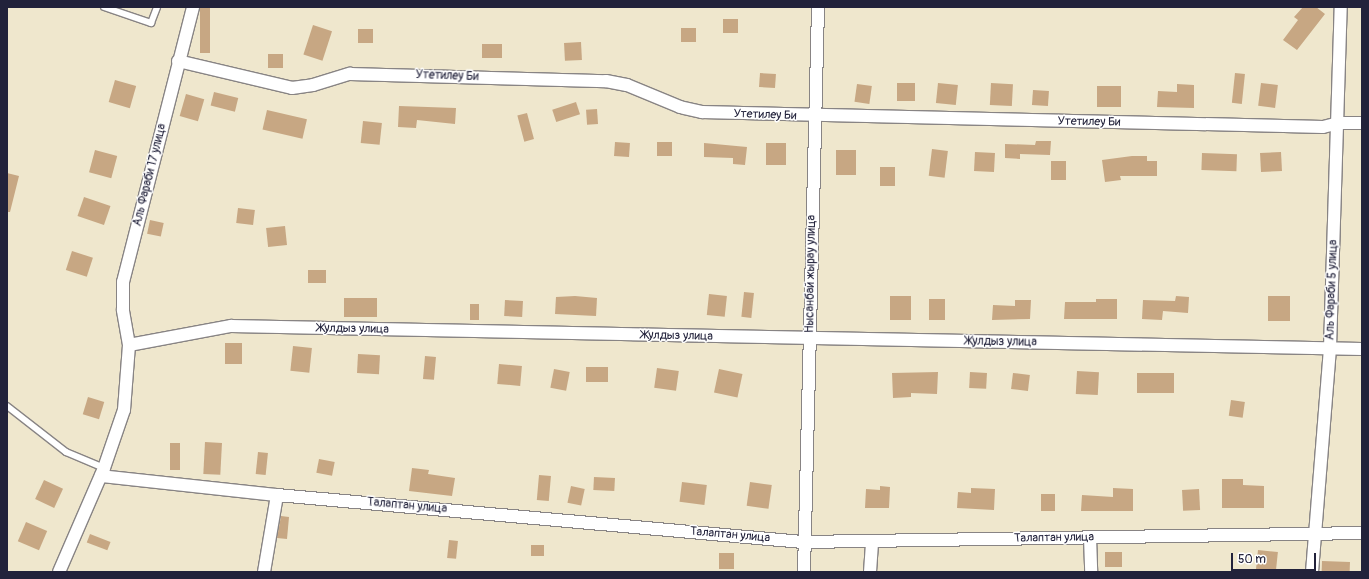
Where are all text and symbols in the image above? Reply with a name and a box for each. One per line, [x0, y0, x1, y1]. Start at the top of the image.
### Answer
street label: Утетилеу Би [415, 68, 479, 84]
street label: Утетилеу Би [733, 107, 797, 123]
street label: Утетилеу Би [1057, 114, 1121, 130]
street label: Аль Фараби 17 улица [130, 122, 170, 228]
street label: Нысанбай жырау улица [803, 215, 819, 333]
street label: Аль Фараби 5 улица [1323, 240, 1341, 340]
street label: Жулдыз улица [317, 321, 389, 337]
street label: Жулдыз улица [641, 328, 713, 344]
street label: Жулдыз улица [965, 334, 1037, 350]
street label: Талаптан улица [366, 495, 448, 517]
street label: Талаптан улица [689, 524, 771, 546]
street label: Талаптан улица [1014, 530, 1094, 546]
scale bar [1233, 545, 1318, 571]
text: 50 m [1238, 552, 1266, 567]

